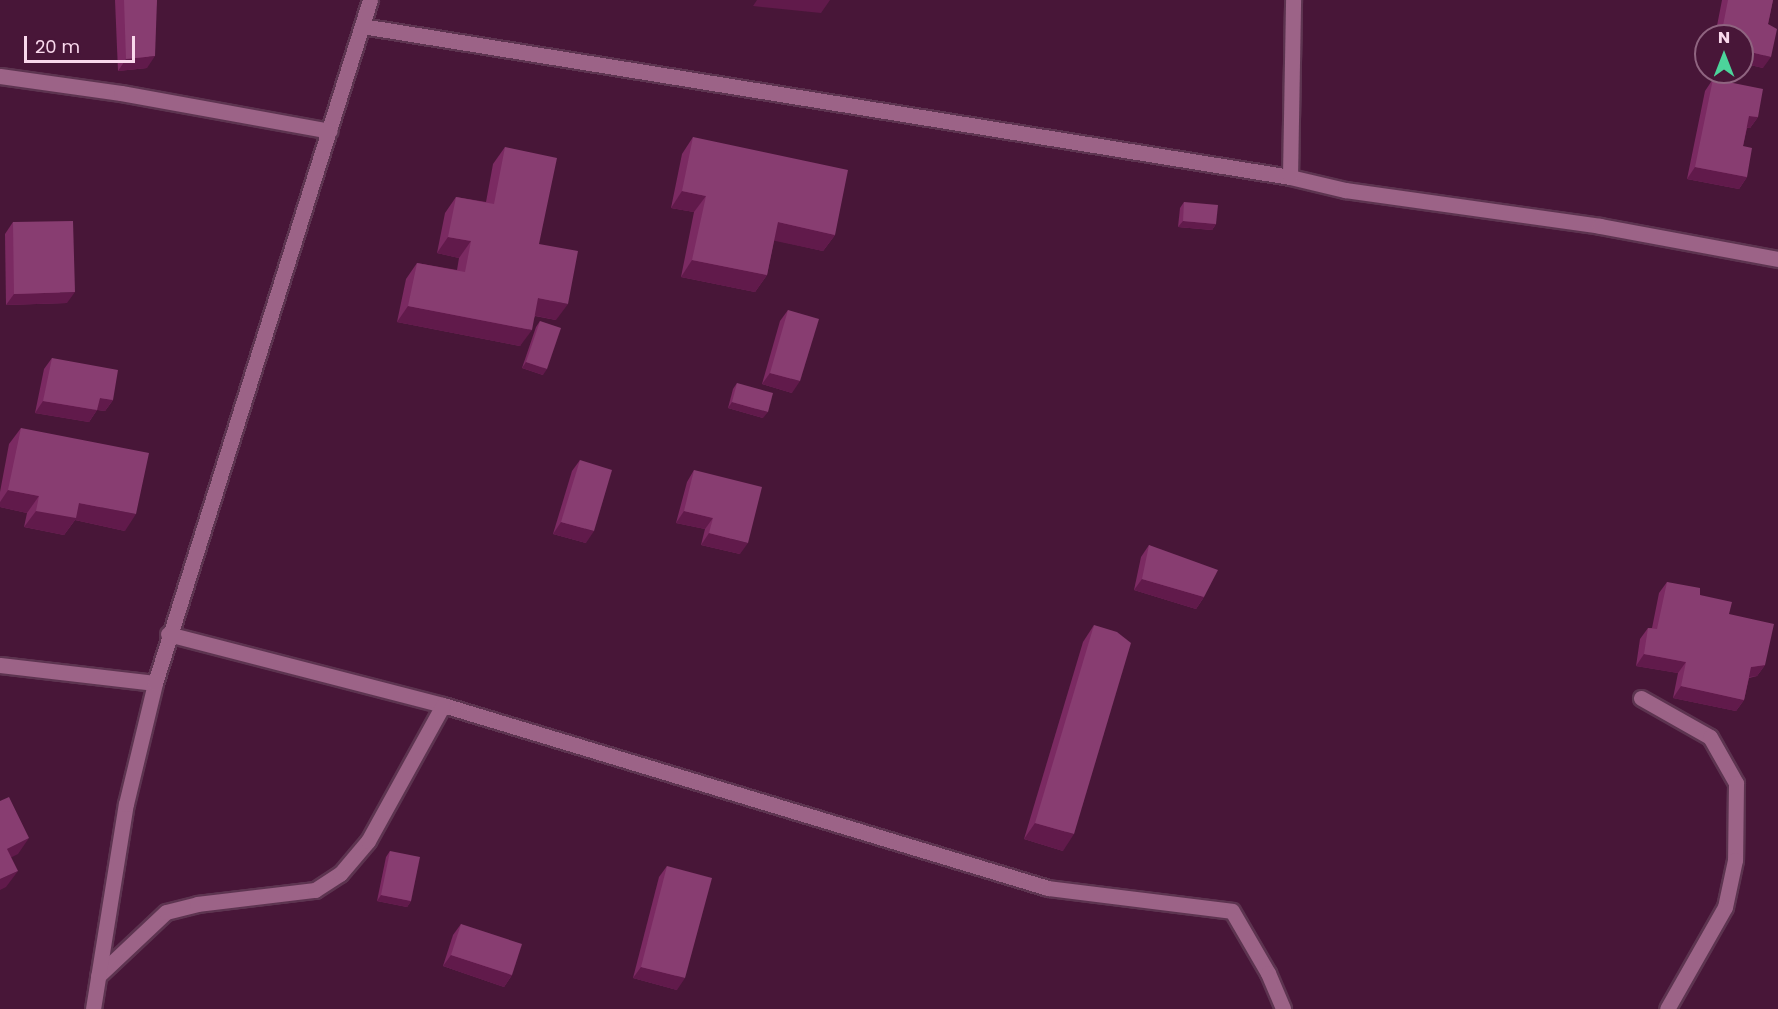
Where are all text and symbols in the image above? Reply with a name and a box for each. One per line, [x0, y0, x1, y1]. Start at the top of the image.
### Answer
scale bar [27, 24, 138, 62]
north arrow [1694, 24, 1754, 84]
text: N [1718, 26, 1730, 49]
text: 20 m [35, 34, 80, 59]

